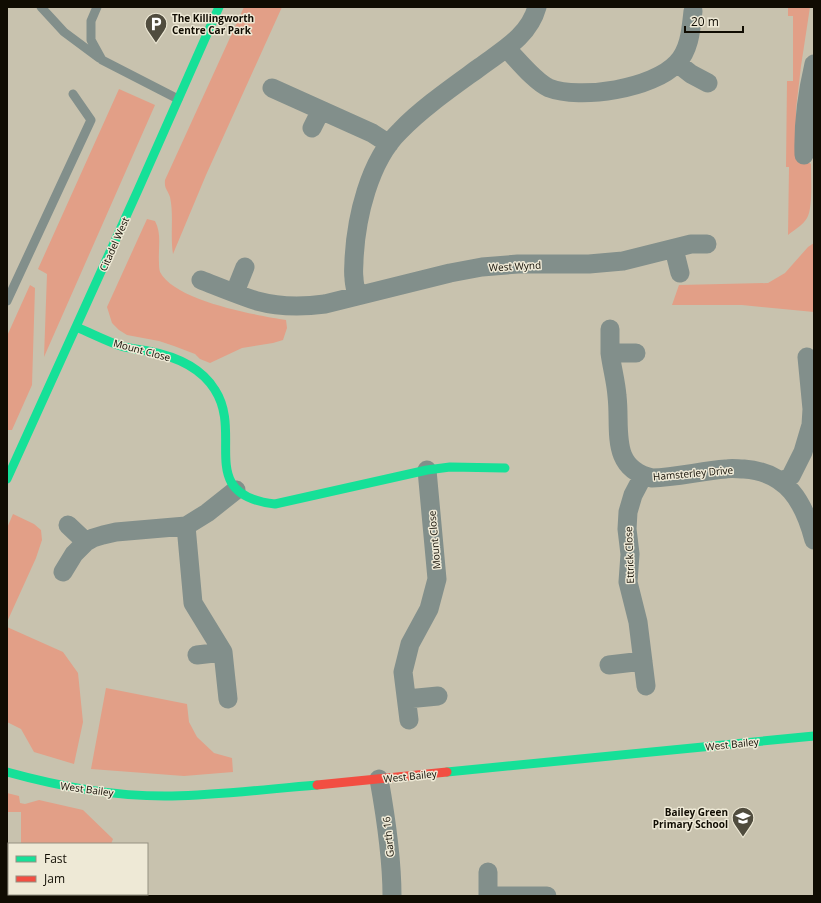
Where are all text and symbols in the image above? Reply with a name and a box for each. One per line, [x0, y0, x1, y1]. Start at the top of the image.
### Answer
scale bar [685, 8, 743, 34]
parking icon: The Killingworth Centre Car Park [143, 11, 169, 44]
place label: The Killingworth Centre Car Park [172, 11, 254, 37]
text: 20 m [691, 13, 719, 30]
street label: Citadel West [96, 214, 132, 273]
street label: West Wynd [489, 258, 541, 274]
street label: Mount Close [112, 336, 173, 364]
street label: Hamsterley Drive [652, 462, 734, 483]
street label: Mount Close [424, 510, 444, 570]
street label: Ettrick Close [621, 526, 637, 584]
street label: West Bailey [705, 734, 760, 754]
street label: West Bailey [383, 766, 438, 786]
street label: West Bailey [60, 778, 115, 800]
place label: Bailey Green Primary School [653, 805, 728, 831]
school or university icon: Bailey Green Primary School [730, 805, 756, 838]
street label: Garth 16 [379, 816, 397, 858]
legend [8, 843, 148, 895]
text: Fast [44, 850, 67, 867]
text: Jam [43, 870, 65, 887]

